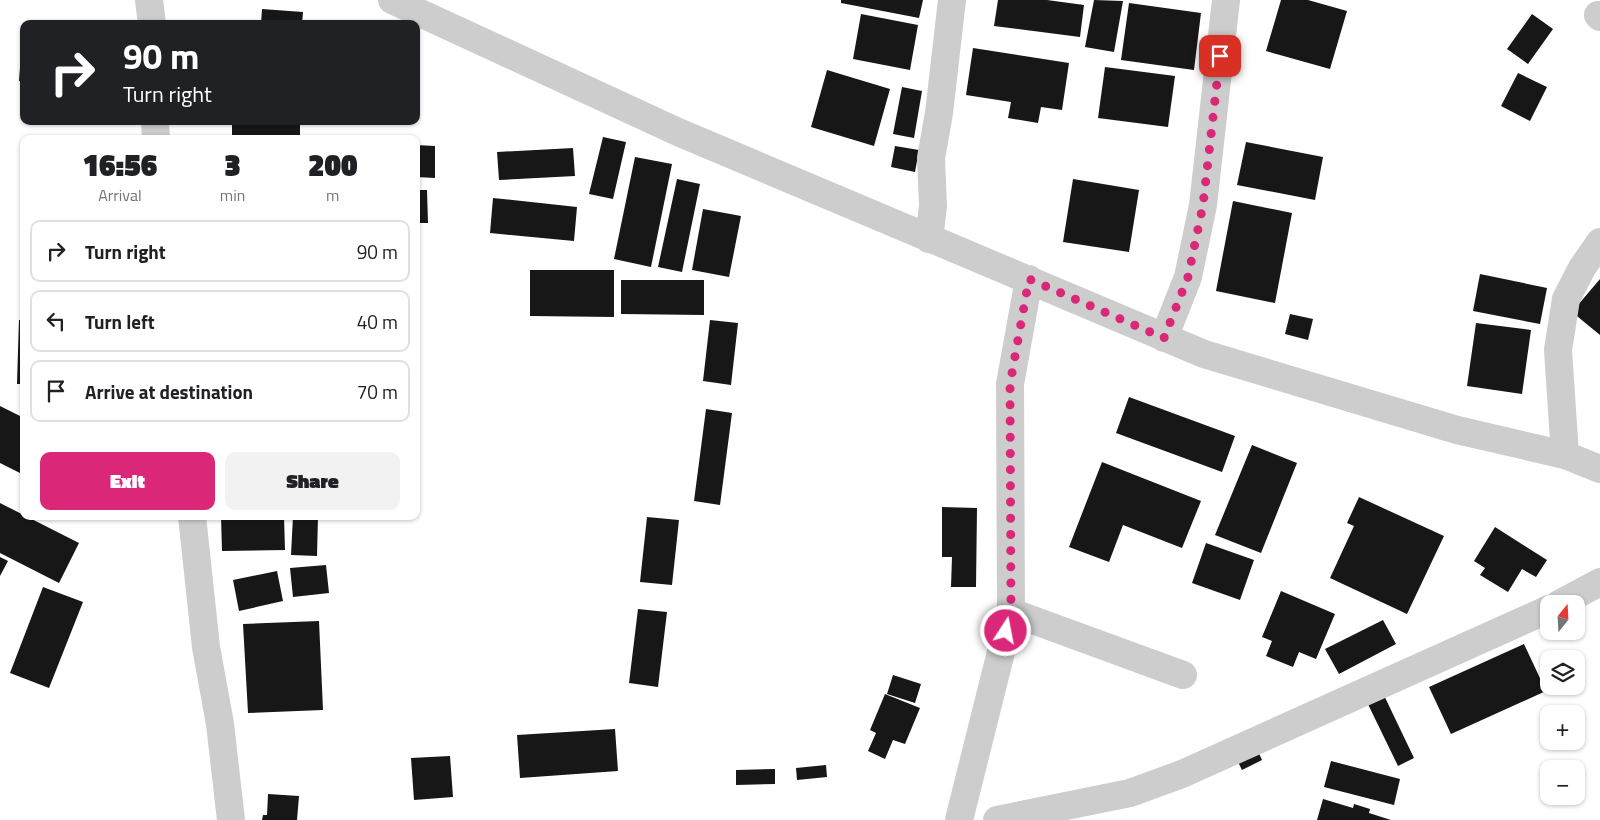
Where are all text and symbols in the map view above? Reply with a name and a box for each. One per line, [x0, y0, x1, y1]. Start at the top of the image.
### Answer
text: 90 m [123, 29, 199, 83]
pin [1199, 35, 1241, 77]
icon: right [40, 40, 105, 105]
icon: arrive [1206, 42, 1234, 70]
text: Turn right [123, 77, 212, 111]
text: 16:56 [83, 142, 157, 188]
text: 3 [224, 142, 241, 188]
text: 200 [308, 142, 357, 188]
text: Arrival [98, 183, 142, 207]
text: min [220, 183, 245, 207]
text: m [326, 183, 339, 207]
icon: right [42, 237, 70, 265]
text: Turn right [85, 237, 166, 266]
text: 90 m [357, 237, 398, 266]
icon: left [42, 307, 70, 335]
text: Turn left [85, 307, 155, 336]
text: 40 m [357, 307, 398, 336]
icon: arrive [42, 377, 70, 405]
text: Arrive at destination [85, 377, 253, 406]
text: 70 m [357, 377, 398, 406]
button: Exit [40, 452, 215, 510]
button: Share [225, 452, 400, 510]
north arrow [1540, 595, 1585, 640]
map controls [1540, 595, 1585, 805]
position arrow [979, 604, 1031, 656]
button: layers [1540, 650, 1585, 695]
button: + [1540, 705, 1585, 750]
button: − [1540, 760, 1585, 805]

